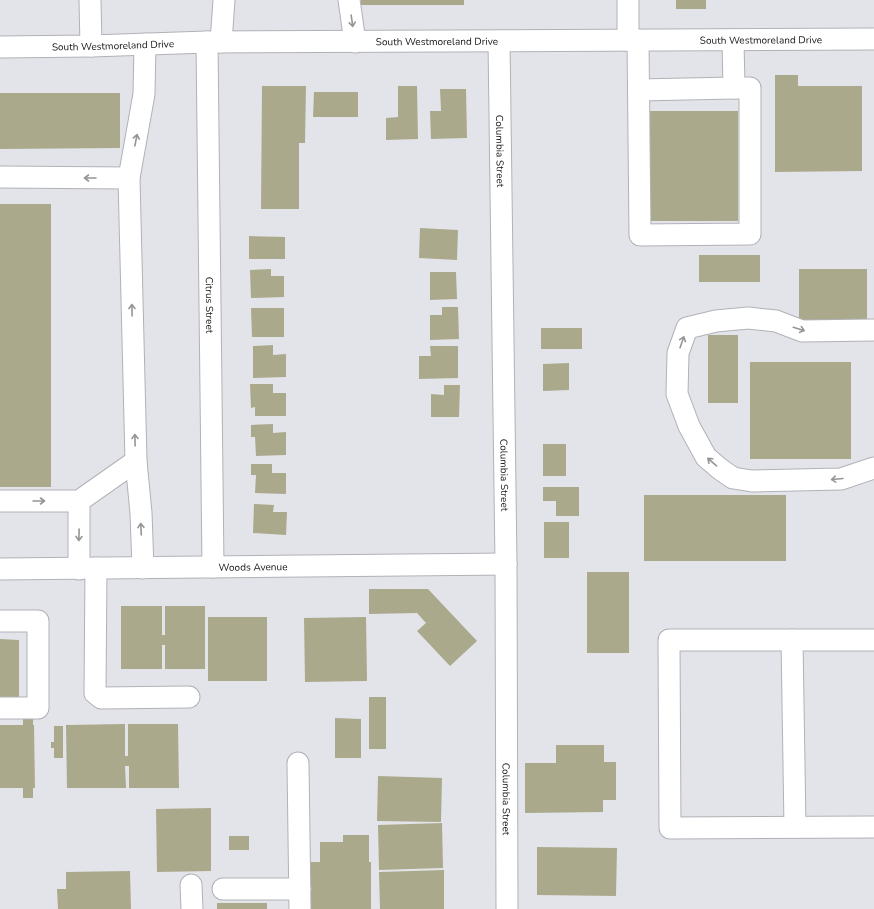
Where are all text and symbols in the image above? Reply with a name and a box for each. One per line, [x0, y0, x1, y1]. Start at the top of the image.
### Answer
one-way arrow [348, 14, 356, 27]
street label: South Westmoreland Drive [700, 33, 822, 48]
street label: South Westmoreland Drive [376, 35, 498, 49]
street label: South Westmoreland Drive [52, 37, 174, 54]
street label: Columbia Street [492, 115, 507, 188]
one-way arrow [133, 134, 141, 147]
one-way arrow [84, 174, 97, 182]
street label: Citrus Street [202, 277, 216, 334]
one-way arrow [128, 304, 136, 317]
one-way arrow [792, 326, 805, 333]
one-way arrow [678, 337, 686, 349]
one-way arrow [131, 434, 139, 447]
street label: Columbia Street [496, 439, 511, 512]
one-way arrow [707, 458, 718, 467]
one-way arrow [831, 475, 844, 482]
one-way arrow [32, 497, 45, 505]
one-way arrow [138, 523, 145, 536]
one-way arrow [75, 528, 83, 541]
street label: Woods Avenue [218, 560, 288, 575]
street label: Columbia Street [499, 763, 513, 836]

